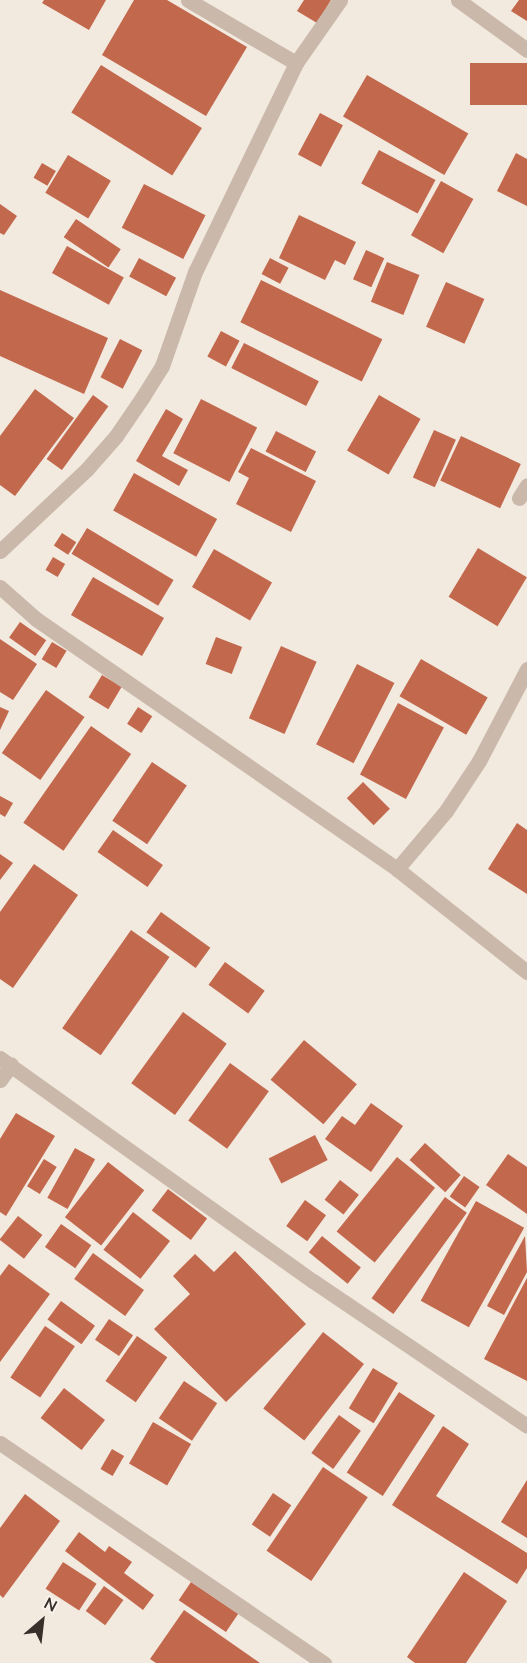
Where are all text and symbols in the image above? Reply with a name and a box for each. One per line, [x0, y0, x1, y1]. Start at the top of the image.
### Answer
north arrow [12, 1591, 72, 1651]
text: N [40, 1593, 61, 1618]

